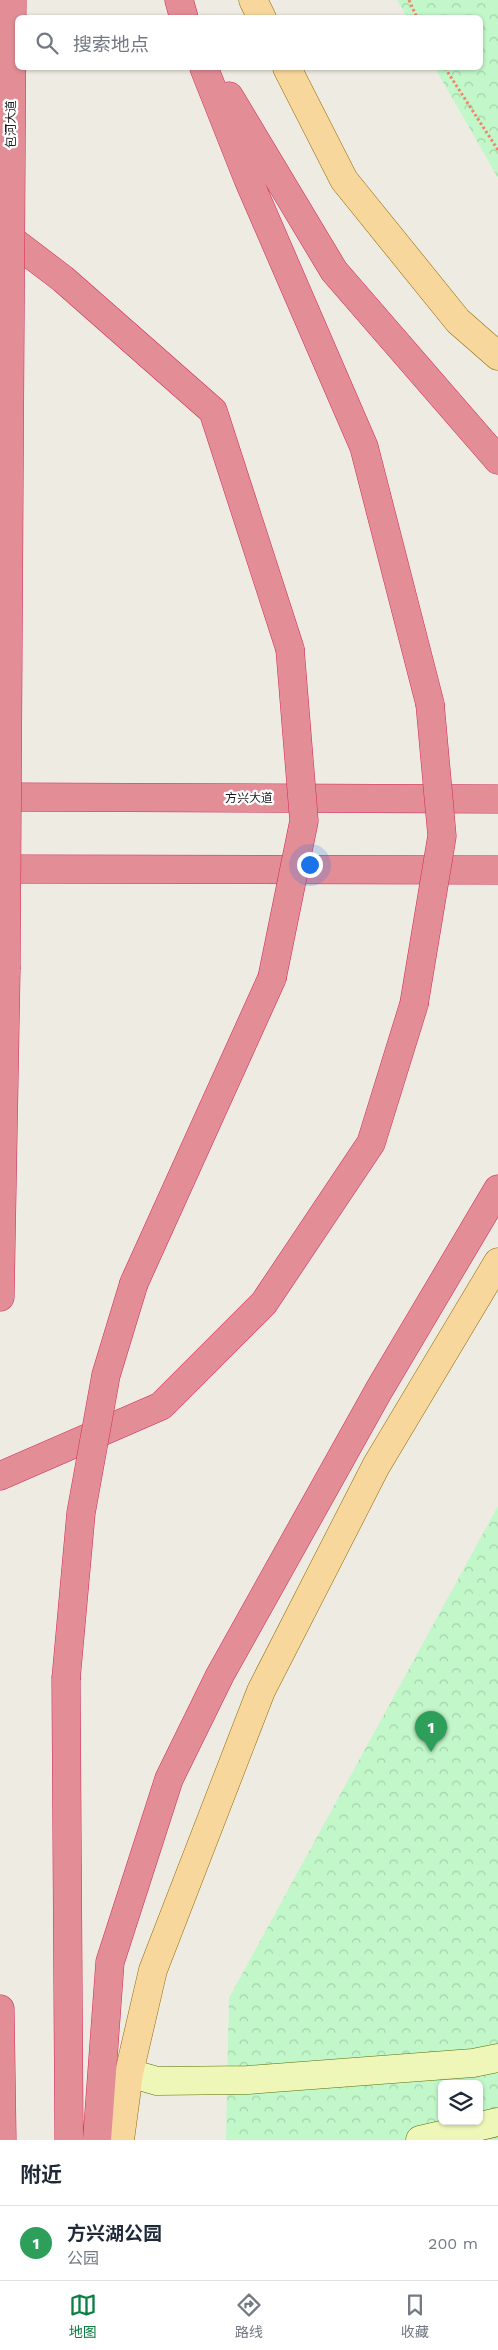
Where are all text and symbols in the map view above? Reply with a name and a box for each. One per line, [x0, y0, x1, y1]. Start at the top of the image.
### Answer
search box [15, 15, 483, 70]
icon: search [33, 29, 61, 57]
text: 搜索地点 [73, 33, 149, 56]
street label: 包河大道 [4, 100, 18, 148]
street label: 方兴大道 [225, 791, 273, 805]
your location [297, 852, 323, 878]
pin: 1 [415, 1711, 447, 1752]
map controls [438, 2080, 483, 2125]
button: layers [438, 2080, 483, 2125]
text: 附近 [20, 2162, 62, 2187]
text: 方兴湖公园 [67, 2222, 162, 2245]
text: 1 [33, 2234, 39, 2253]
text: 200 m [428, 2234, 478, 2253]
text: 公园 [67, 2249, 99, 2268]
tab: 地图 [69, 2291, 97, 2341]
tab: 路线 [235, 2291, 263, 2341]
tab: 收藏 [401, 2291, 429, 2341]

